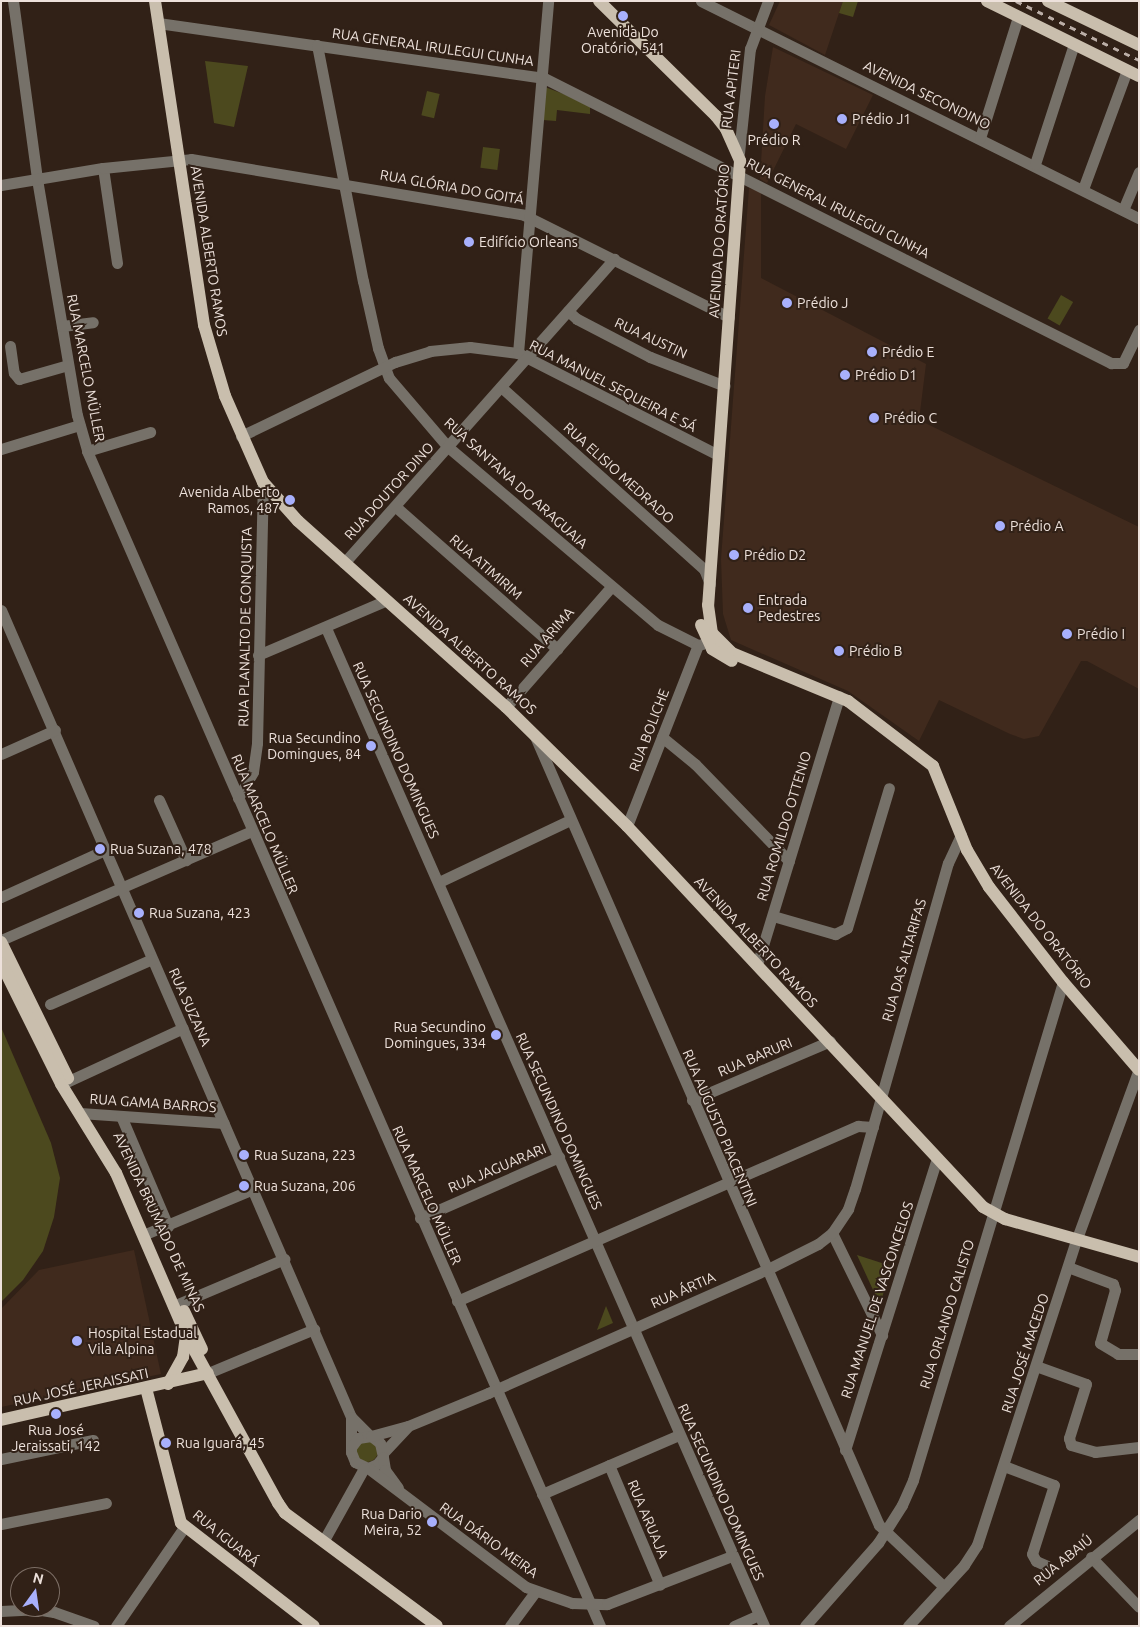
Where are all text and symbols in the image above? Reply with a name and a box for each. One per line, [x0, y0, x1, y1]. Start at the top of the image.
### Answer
marker: Avenida Do Oratório, 541 [617, 10, 629, 22]
place label: Avenida Do Oratório, 541 [581, 24, 665, 56]
street label: RUA GENERAL IRULEGUI CUNHA [331, 25, 535, 69]
street label: RUA APITERI [718, 48, 744, 130]
street label: AVENIDA SECONDINO [861, 57, 993, 133]
place label: Prédio J1 [852, 111, 911, 127]
marker: Prédio J1 [836, 113, 848, 125]
marker: Prédio R [768, 118, 780, 130]
place label: Prédio R [747, 132, 801, 148]
street label: RUA GENERAL IRULEGUI CUNHA [744, 154, 932, 262]
street label: AVENIDA DO ORATÓRIO [705, 163, 733, 319]
street label: AVENIDA ALBERTO RAMOS [187, 164, 231, 338]
street label: RUA GLÓRIA DO GOITÁ [379, 166, 525, 208]
place label: Edifício Orleans [479, 234, 578, 250]
marker: Edifício Orleans [463, 236, 475, 248]
street label: RUA MARCELO MÜLLER [63, 293, 109, 443]
place label: Prédio J [797, 295, 848, 311]
marker: Prédio J [781, 297, 793, 309]
street label: RUA AUSTIN [612, 314, 690, 362]
street label: RUA MANUEL SEQUEIRA E SÁ [527, 336, 699, 436]
place label: Prédio E [882, 344, 934, 360]
marker: Prédio E [866, 346, 878, 358]
place label: Prédio D1 [855, 367, 917, 383]
marker: Prédio D1 [839, 369, 851, 381]
place label: Prédio C [884, 410, 937, 426]
marker: Prédio C [868, 412, 880, 424]
street label: RUA SANTANA DO ARAGUAIA [441, 414, 591, 552]
street label: RUA ELISIO MEDRADO [560, 419, 678, 527]
street label: RUA DOUTOR DINO [341, 439, 437, 543]
place label: Avenida Alberto Ramos, 487 [179, 484, 280, 516]
marker: Avenida Alberto Ramos, 487 [284, 494, 296, 506]
place label: Prédio A [1010, 518, 1063, 534]
marker: Prédio A [994, 520, 1006, 532]
street label: RUA PLANALTO DE CONQUISTA [235, 527, 255, 727]
street label: RUA ATIMIRIM [446, 531, 526, 603]
place label: Prédio D2 [744, 547, 806, 563]
marker: Prédio D2 [728, 549, 740, 561]
street label: AVENIDA ALBERTO RAMOS [400, 590, 540, 718]
place label: Entrada Pedestres [758, 592, 820, 624]
marker: Entrada Pedestres [742, 602, 754, 614]
street label: RUA ARIMA [517, 604, 577, 670]
place label: Prédio I [1077, 626, 1125, 642]
marker: Prédio I [1061, 628, 1073, 640]
place label: Prédio B [849, 643, 902, 659]
marker: Prédio B [833, 645, 845, 657]
street label: RUA SECUNDINO DOMINGUES [349, 659, 443, 841]
street label: RUA BOLICHE [626, 686, 672, 774]
place label: Rua Secundino Domingues, 84 [267, 730, 361, 762]
marker: Rua Secundino Domingues, 84 [365, 740, 377, 752]
street label: RUA ROMILDO OTTENIO [753, 749, 815, 903]
street label: RUA MARCELO MÜLLER [228, 752, 302, 896]
place label: Rua Suzana, 478 [110, 841, 212, 857]
marker: Rua Suzana, 478 [94, 843, 106, 855]
street label: AVENIDA DO ORATÓRIO [987, 860, 1095, 992]
street label: AVENIDA ALBERTO RAMOS [691, 873, 821, 1011]
street label: RUA DAS ALTARIFAS [878, 897, 930, 1023]
place label: Rua Suzana, 423 [149, 905, 251, 921]
marker: Rua Suzana, 423 [133, 907, 145, 919]
street label: RUA SUZANA [165, 965, 215, 1049]
place label: Rua Secundino Domingues, 334 [384, 1019, 486, 1052]
marker: Rua Secundino Domingues, 334 [490, 1029, 502, 1041]
street label: RUA SECUNDINO DOMINGUES [512, 1030, 606, 1212]
street label: RUA BARURI [715, 1034, 795, 1080]
street label: RUA AUGUSTO PIACENTINI [679, 1047, 761, 1209]
street label: RUA GAMA BARROS [89, 1090, 217, 1116]
street label: RUA MARCELO MÜLLER [389, 1123, 465, 1267]
street label: AVENIDA BRUMADO DE MINAS [110, 1129, 208, 1315]
street label: RUA JAGUARARI [445, 1140, 549, 1196]
place label: Rua Suzana, 223 [254, 1147, 356, 1163]
marker: Rua Suzana, 223 [238, 1149, 250, 1161]
place label: Rua Suzana, 206 [254, 1178, 356, 1194]
marker: Rua Suzana, 206 [238, 1180, 250, 1192]
street label: RUA MANUEL DE VASCONCELOS [837, 1199, 917, 1401]
street label: RUA ORLANDO CALISTO [916, 1237, 978, 1391]
street label: RUA ÁRTIA [648, 1268, 718, 1312]
street label: RUA JOSÉ MACEDO [998, 1291, 1052, 1415]
place label: Hospital Estadual Vila Alpina [88, 1325, 197, 1358]
marker: Hospital Estadual Vila Alpina [70, 1334, 84, 1348]
street label: RUA JOSÉ JERAISSATI [12, 1364, 150, 1410]
street label: RUA SECUNDINO DOMINGUES [674, 1401, 768, 1583]
marker: Rua José Jeraissati, 142 [50, 1408, 62, 1420]
place label: Rua José Jeraissati, 142 [11, 1422, 101, 1454]
place label: Rua Iguará, 45 [176, 1435, 265, 1451]
marker: Rua Iguará, 45 [160, 1437, 172, 1449]
street label: RUA ARUAJA [624, 1477, 672, 1561]
street label: RUA DÁRIO MEIRA [436, 1499, 542, 1581]
street label: RUA IGUARÁ [190, 1506, 262, 1570]
place label: Rua Dario Meira, 52 [361, 1506, 422, 1538]
marker: Rua Dario Meira, 52 [426, 1516, 438, 1528]
street label: RUA ABAIÚ [1030, 1531, 1096, 1589]
north arrow [10, 1567, 60, 1617]
text: N [31, 1569, 45, 1587]

